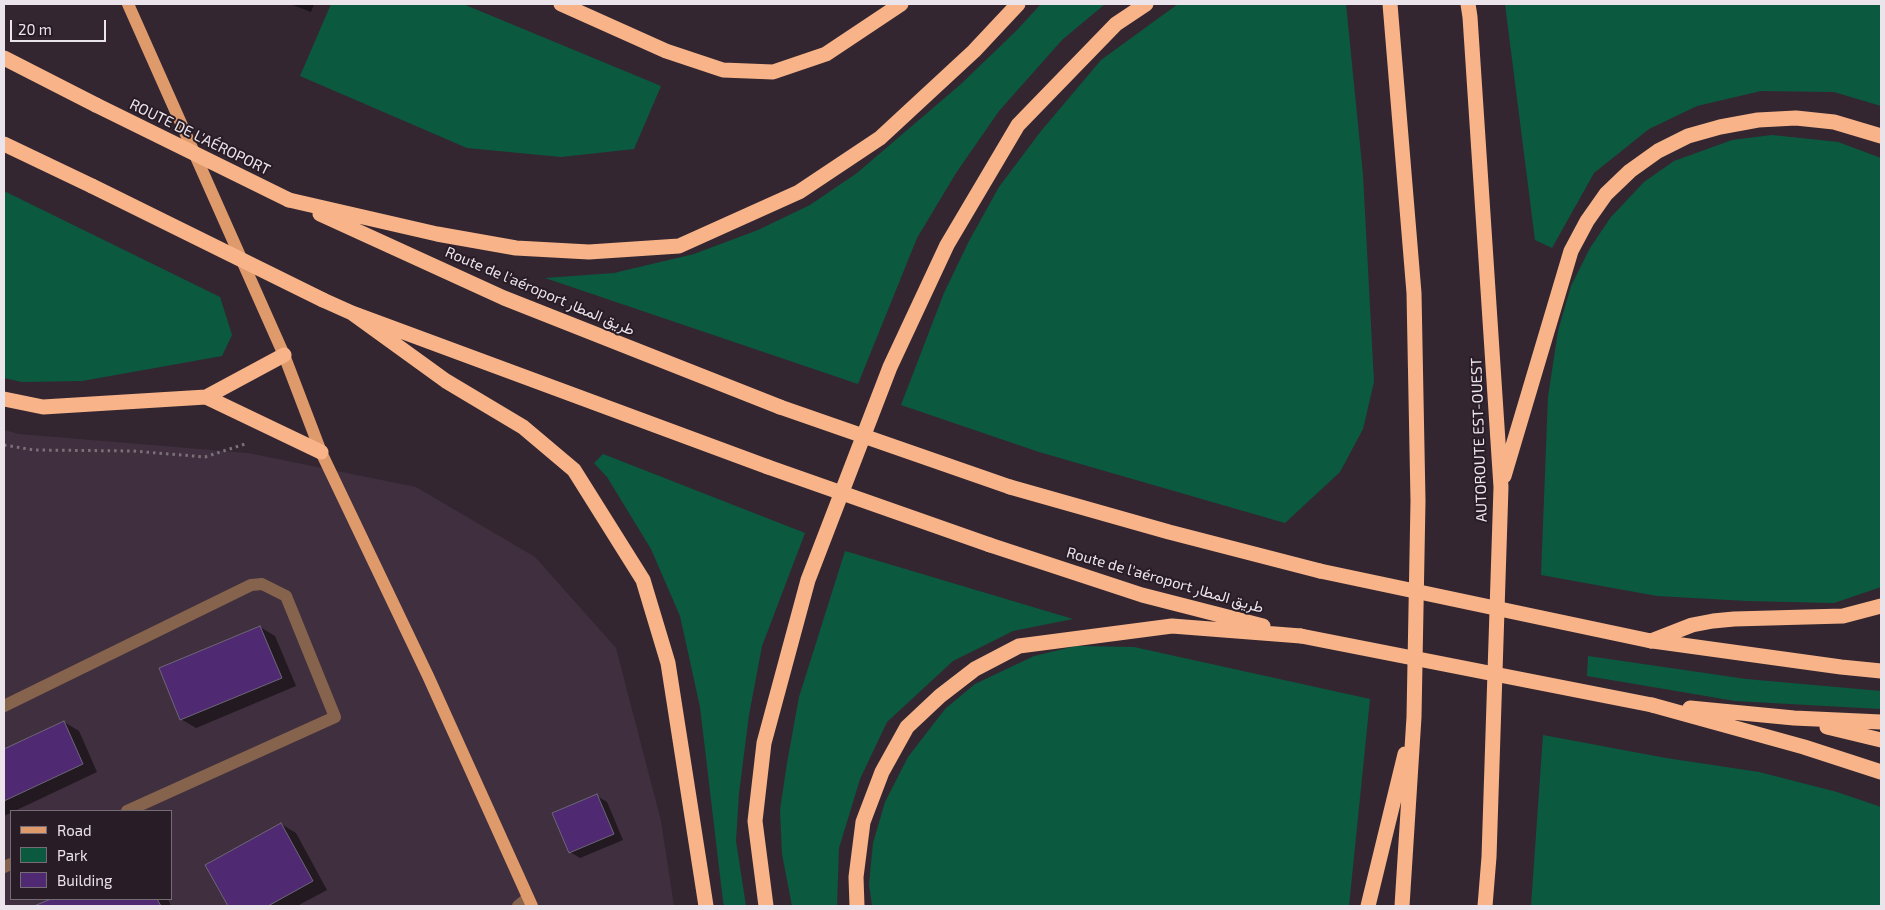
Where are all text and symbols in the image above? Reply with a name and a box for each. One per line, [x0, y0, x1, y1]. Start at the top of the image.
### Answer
scale bar [12, 10, 109, 42]
text: 20 m [18, 20, 52, 38]
street label: ROUTE DE L'AÉROPORT [127, 95, 273, 179]
street label: Route de l'aéroport طريق المطار [442, 243, 638, 339]
street label: AUTOROUTE EST-OUEST [1467, 357, 1491, 523]
street label: Route de l'aéroport طريق المطار [1064, 543, 1266, 617]
legend [10, 810, 172, 900]
text: Road [57, 821, 92, 839]
text: Park [57, 846, 88, 864]
text: Building [57, 871, 112, 889]

